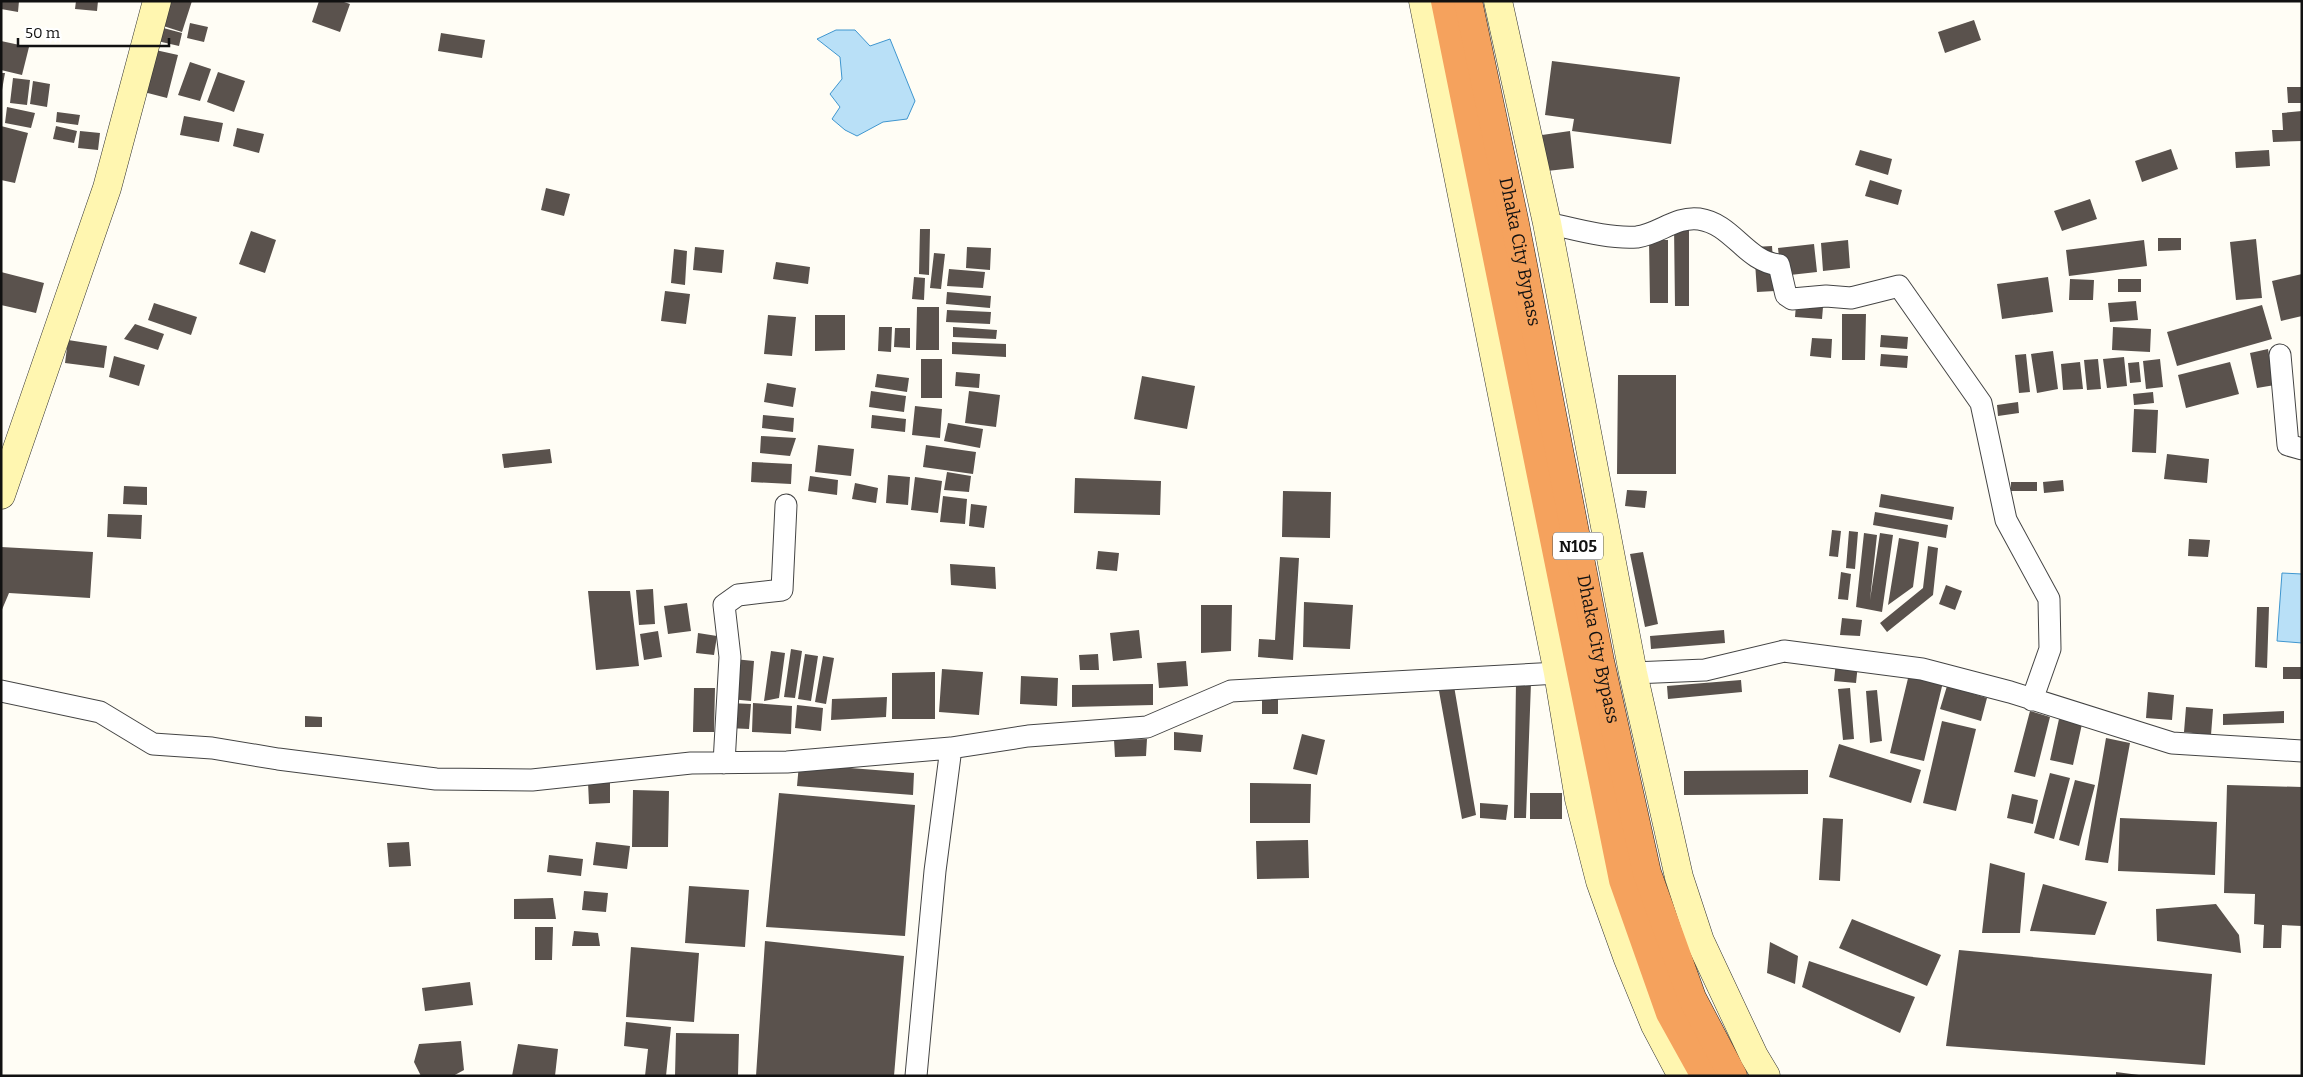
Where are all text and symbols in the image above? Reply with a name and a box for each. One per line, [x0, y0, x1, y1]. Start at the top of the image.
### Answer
scale bar [18, 15, 169, 47]
text: 50 m [25, 24, 61, 42]
street label: Dhaka City Bypass [1494, 175, 1546, 328]
road number: N105 [1553, 532, 1603, 560]
street label: Dhaka City Bypass [1572, 573, 1625, 725]

